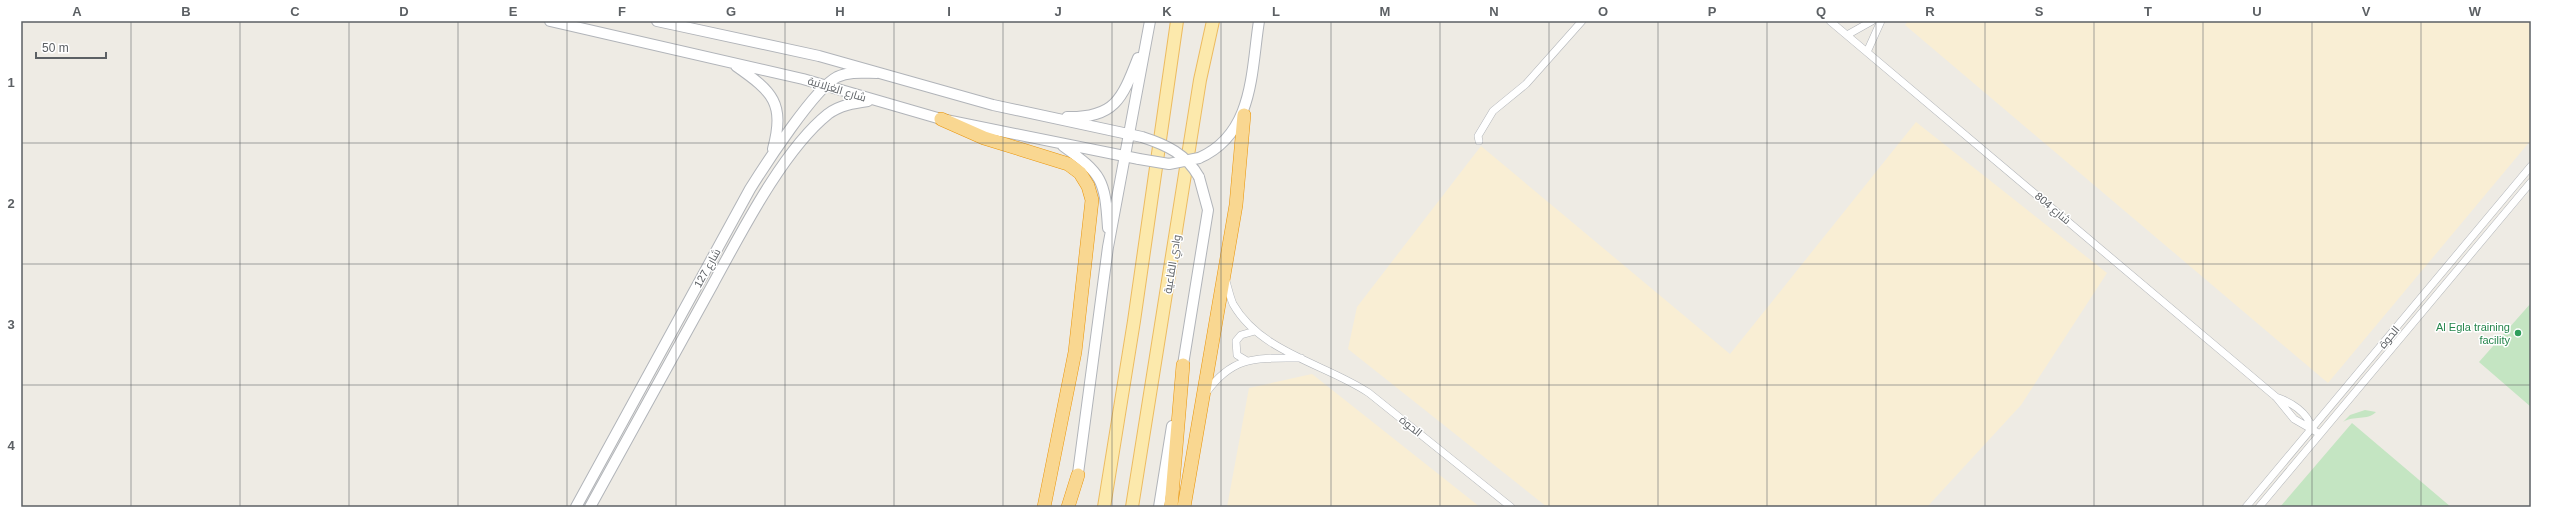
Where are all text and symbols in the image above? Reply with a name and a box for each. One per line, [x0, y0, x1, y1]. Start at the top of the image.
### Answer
text: A [72, 4, 82, 19]
text: B [181, 4, 191, 19]
text: C [290, 4, 300, 19]
text: D [399, 4, 409, 19]
text: E [509, 4, 518, 19]
text: F [618, 4, 626, 19]
text: G [726, 4, 736, 19]
text: H [835, 4, 845, 19]
text: I [947, 4, 951, 19]
text: J [1054, 4, 1062, 19]
text: K [1162, 4, 1172, 19]
text: L [1272, 4, 1280, 19]
text: M [1380, 4, 1390, 19]
text: N [1489, 4, 1499, 19]
text: O [1598, 4, 1608, 19]
text: P [1708, 4, 1717, 19]
text: Q [1816, 4, 1826, 19]
text: R [1925, 4, 1935, 19]
text: S [2035, 4, 2044, 19]
text: T [2144, 4, 2152, 19]
text: U [2252, 4, 2262, 19]
text: V [2362, 4, 2371, 19]
text: W [2469, 4, 2482, 19]
scale bar [36, 34, 106, 60]
text: 50 m [42, 41, 69, 55]
street label: شارع الغزلانية [806, 74, 868, 105]
text: 1 [7, 75, 15, 90]
street label: شارع 804 [2031, 190, 2073, 228]
text: 2 [7, 196, 15, 211]
street label: وادي القاعية [1161, 234, 1186, 295]
street label: شارع 127 [691, 246, 724, 291]
text: 3 [7, 317, 15, 332]
place label: Al Egla training facility [2436, 321, 2510, 346]
street label: الحوة [2376, 323, 2403, 351]
marker: Al Egla training facility [2513, 328, 2523, 338]
street label: الحوة [1397, 413, 1425, 439]
text: 4 [7, 438, 15, 453]

